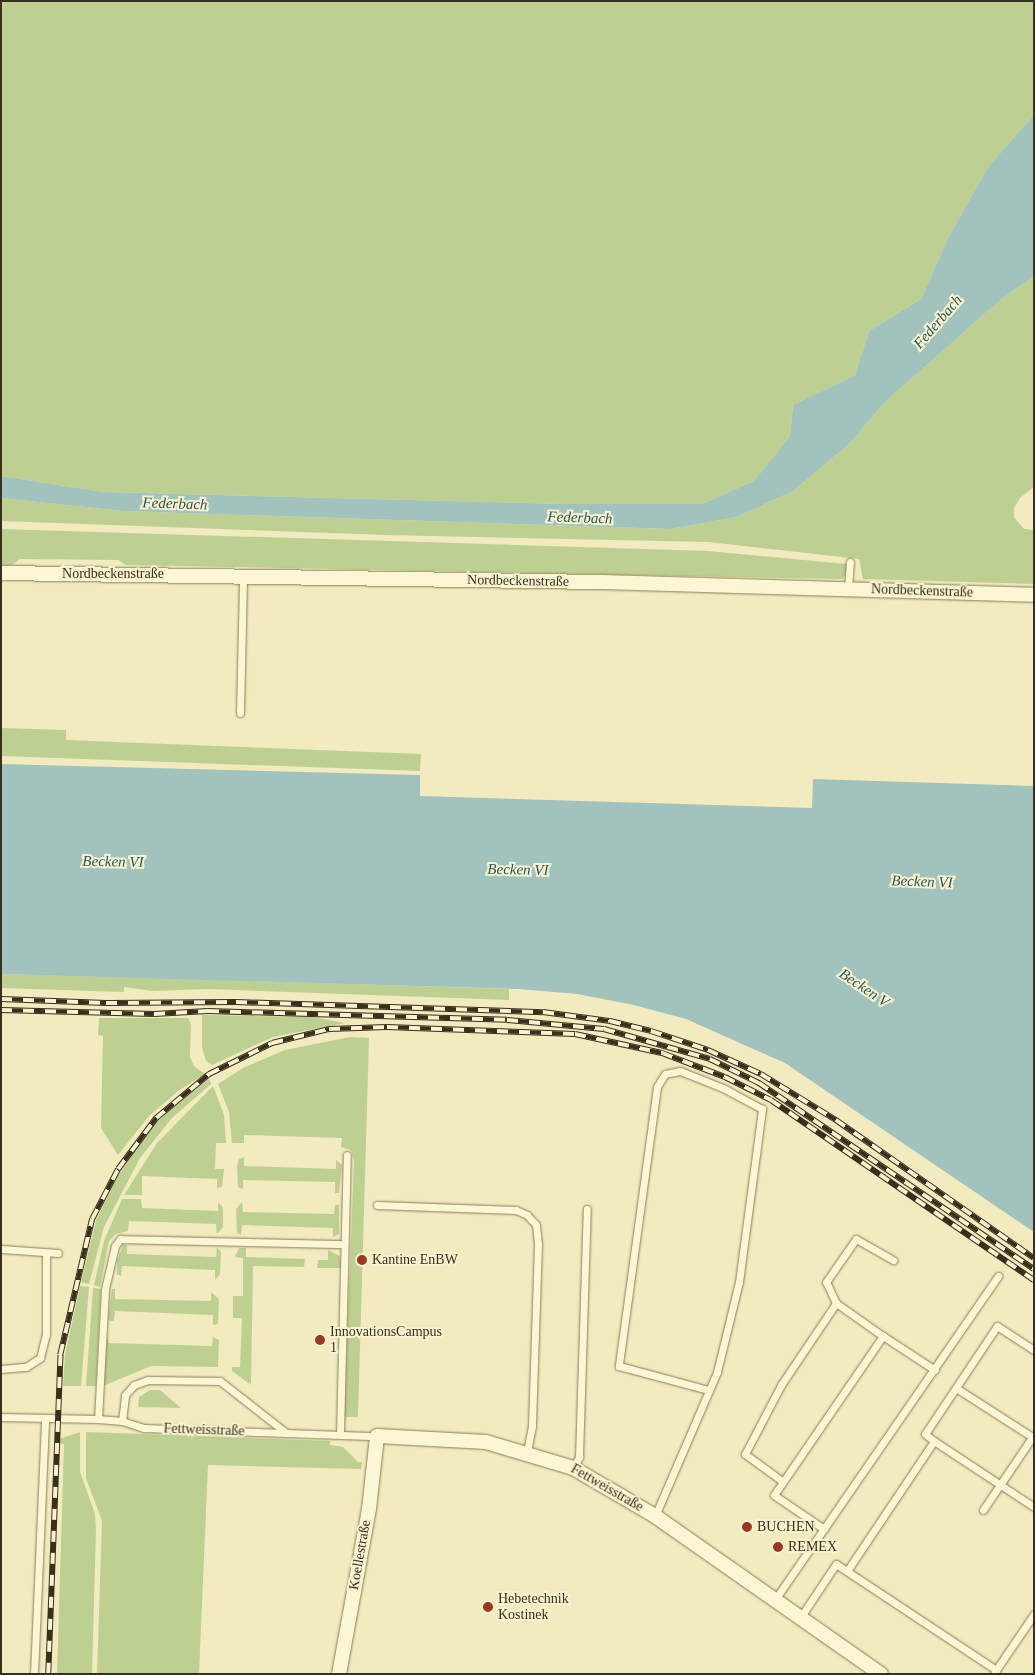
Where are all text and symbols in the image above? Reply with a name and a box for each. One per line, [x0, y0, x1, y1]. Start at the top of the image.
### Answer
water label: Federbach [910, 292, 966, 352]
water label: Federbach [142, 494, 208, 514]
water label: Federbach [547, 508, 613, 528]
street label: Nordbeckenstraße [62, 566, 164, 582]
street label: Nordbeckenstraße [467, 572, 569, 590]
street label: Nordbeckenstraße [871, 581, 973, 601]
water label: Becken VI [82, 852, 144, 872]
water label: Becken VI [487, 860, 549, 880]
water label: Becken VI [891, 872, 953, 892]
water label: Becken V [836, 965, 892, 1011]
place label: Kantine EnBW [372, 1252, 458, 1268]
marker: Kantine EnBW [356, 1254, 368, 1266]
place label: InnovationsCampus 1 [330, 1324, 442, 1356]
marker: InnovationsCampus 1 [314, 1334, 326, 1346]
street label: Fettweisstraße [163, 1420, 245, 1440]
street label: Fettweisstraße [568, 1461, 646, 1515]
street label: Koellestraße [346, 1519, 374, 1591]
place label: BUCHEN [757, 1519, 815, 1535]
marker: BUCHEN [741, 1521, 753, 1533]
place label: REMEX [788, 1539, 837, 1555]
marker: REMEX [772, 1541, 784, 1553]
place label: Hebetechnik Kostinek [498, 1591, 569, 1624]
marker: Hebetechnik Kostinek [482, 1601, 494, 1613]

